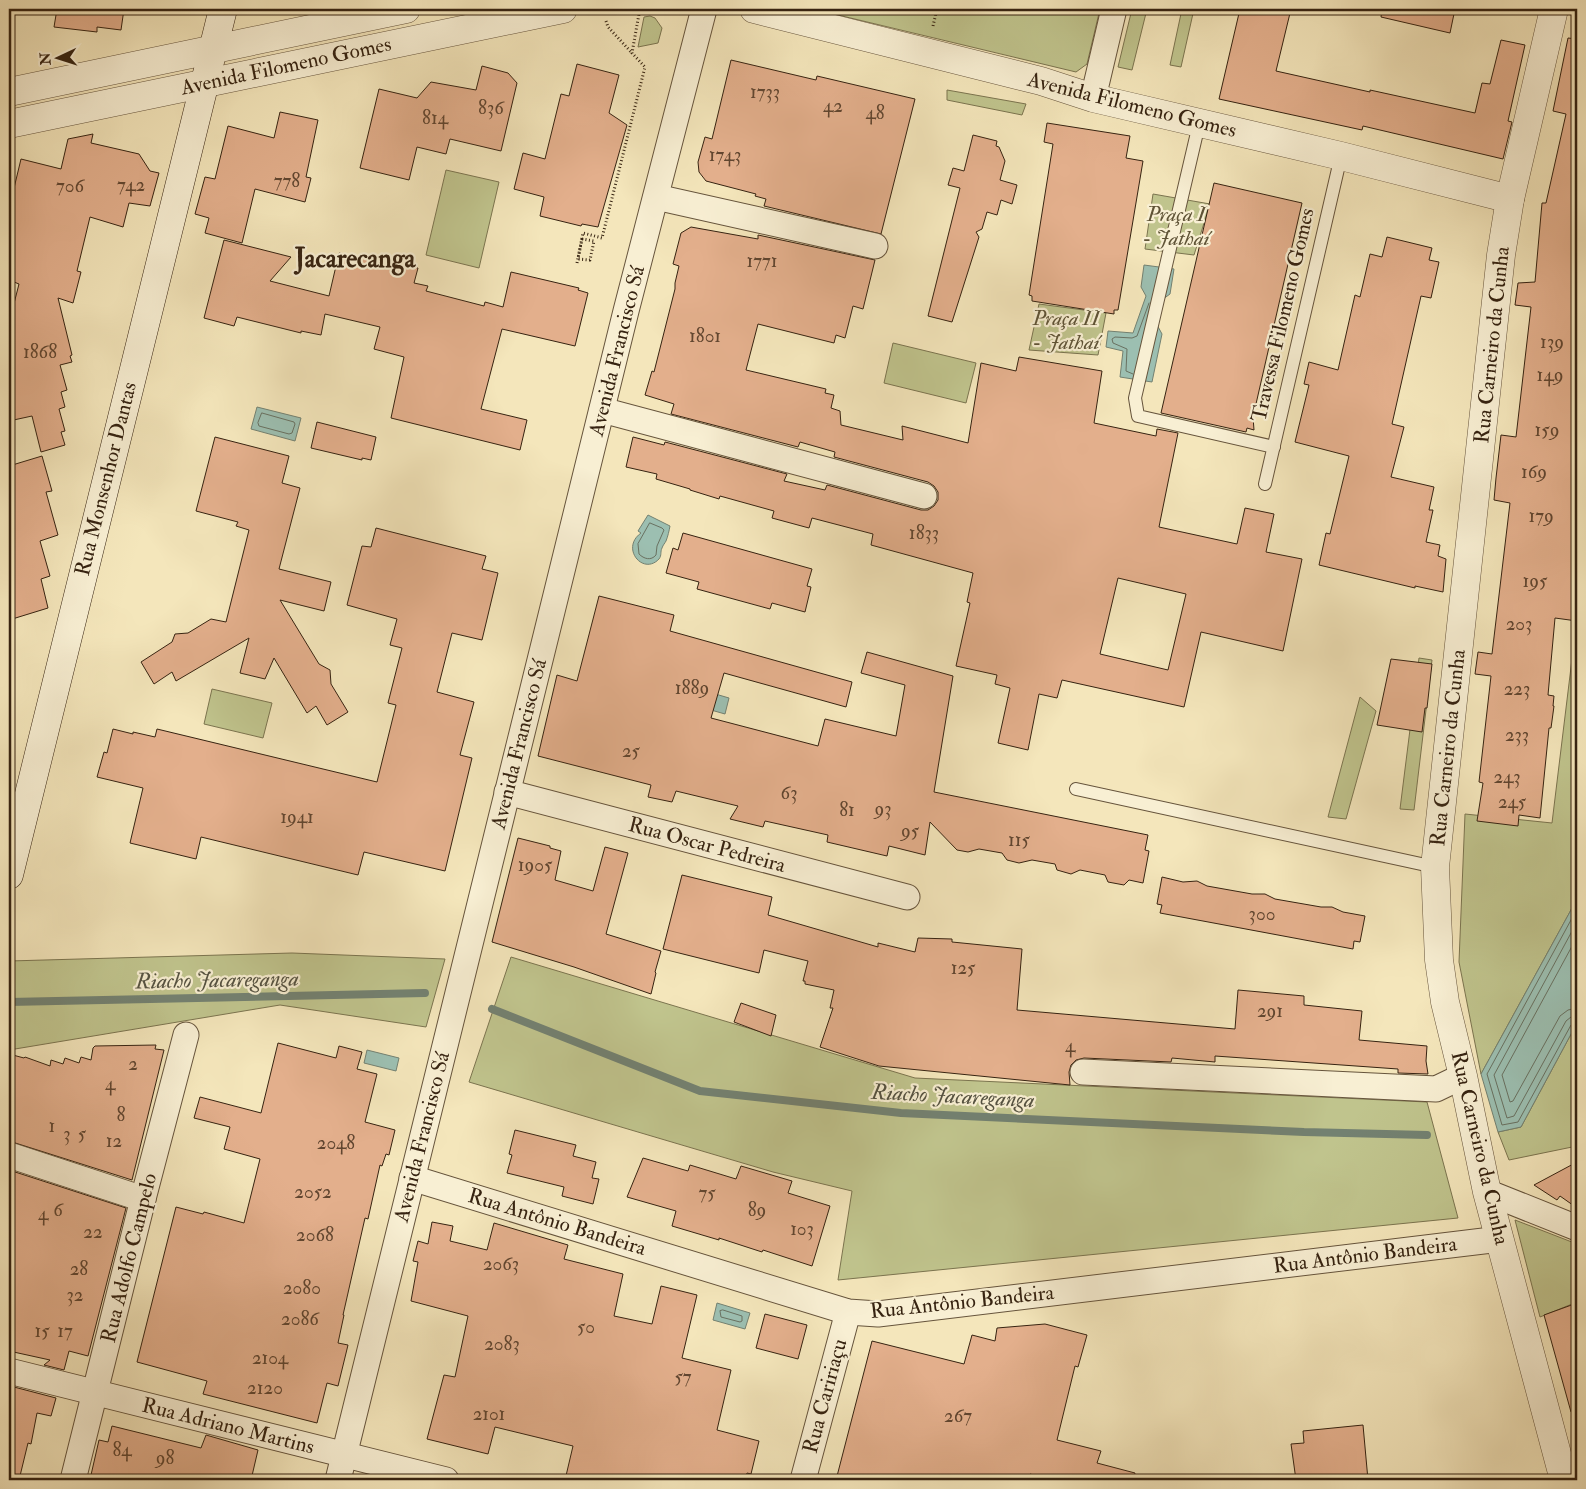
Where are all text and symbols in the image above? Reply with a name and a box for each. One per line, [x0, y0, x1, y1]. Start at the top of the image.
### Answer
street label: Avenida Filomeno Gomes [177, 31, 394, 102]
north arrow [32, 32, 82, 82]
text: N [37, 52, 55, 67]
street label: Avenida Filomeno Gomes [1024, 66, 1239, 144]
house number: 1733 [750, 80, 780, 104]
house number: 42 [823, 94, 843, 118]
house number: 836 [478, 96, 505, 120]
house number: 48 [865, 101, 885, 125]
house number: 814 [422, 106, 449, 130]
house number: 1743 [709, 143, 741, 167]
house number: 778 [274, 169, 300, 193]
house number: 742 [117, 173, 145, 197]
house number: 706 [56, 174, 85, 198]
park label: Praça I - Jathaí [1143, 201, 1213, 252]
street label: Travessa Filomeno Gomes [1245, 205, 1321, 425]
district label: Jacarecanga [293, 243, 416, 276]
street label: Rua Carneiro da Cunha [1468, 245, 1516, 445]
house number: 1771 [746, 249, 778, 273]
street label: Avenida Francisco Sá [583, 263, 651, 440]
park label: Praça II - Jathaí [1031, 305, 1103, 356]
house number: 1801 [689, 324, 721, 348]
house number: 139 [1540, 330, 1564, 354]
house number: 1868 [23, 340, 57, 364]
house number: 149 [1537, 363, 1563, 387]
street label: Rua Monsenhor Dantas [69, 379, 143, 579]
house number: 159 [1535, 418, 1559, 442]
house number: 169 [1521, 460, 1547, 484]
house number: 179 [1528, 504, 1554, 528]
house number: 1833 [909, 521, 939, 545]
house number: 195 [1523, 569, 1548, 593]
house number: 203 [1506, 612, 1532, 636]
street label: Rua Carneiro da Cunha [1424, 648, 1472, 848]
street label: Avenida Francisco Sá [485, 656, 553, 833]
house number: 1889 [675, 676, 709, 700]
house number: 223 [1504, 677, 1530, 701]
house number: 233 [1505, 723, 1529, 747]
house number: 25 [622, 739, 641, 763]
house number: 243 [1493, 765, 1521, 789]
house number: 63 [781, 781, 797, 805]
house number: 245 [1498, 790, 1527, 814]
house number: 93 [872, 797, 892, 821]
house number: 81 [839, 798, 855, 822]
house number: 1941 [280, 805, 314, 829]
street label: Rua Oscar Pedreira [625, 811, 789, 879]
house number: 95 [899, 819, 920, 843]
house number: 115 [1008, 828, 1031, 852]
house number: 1905 [518, 853, 553, 877]
house number: 300 [1249, 902, 1275, 926]
house number: 125 [951, 956, 976, 980]
water label: Riacho Jacareganga [134, 965, 299, 995]
house number: 291 [1257, 999, 1283, 1023]
house number: 4 [1065, 1034, 1076, 1058]
street label: Avenida Francisco Sá [388, 1049, 456, 1226]
street label: Rua Carneiro da Cunha [1445, 1049, 1515, 1248]
house number: 2 [128, 1052, 138, 1076]
house number: 4 [105, 1072, 116, 1096]
water label: Riacho Jacareganga [870, 1078, 1035, 1114]
house number: 8 [117, 1103, 126, 1127]
house number: 1 [49, 1114, 55, 1138]
house number: 3 [63, 1122, 71, 1146]
house number: 5 [78, 1122, 87, 1146]
house number: 12 [106, 1129, 122, 1153]
house number: 2048 [317, 1131, 355, 1155]
street label: Rua Adolfo Campelo [95, 1170, 163, 1346]
house number: 2052 [294, 1180, 332, 1204]
house number: 75 [698, 1181, 716, 1205]
street label: Rua Antônio Bandeira [465, 1182, 650, 1262]
house number: 6 [53, 1198, 64, 1222]
house number: 89 [748, 1198, 766, 1222]
house number: 4 [38, 1202, 49, 1226]
house number: 103 [790, 1217, 814, 1241]
house number: 22 [83, 1220, 103, 1244]
house number: 2068 [296, 1223, 334, 1247]
street label: Rua Antônio Bandeira [1272, 1230, 1459, 1280]
house number: 2063 [483, 1252, 519, 1276]
house number: 28 [70, 1257, 88, 1281]
house number: 2080 [283, 1276, 321, 1300]
street label: Rua Antônio Bandeira [869, 1279, 1056, 1325]
house number: 32 [67, 1283, 83, 1307]
house number: 2086 [281, 1307, 320, 1331]
house number: 50 [577, 1315, 595, 1339]
house number: 15 [34, 1319, 50, 1343]
house number: 17 [57, 1319, 73, 1343]
house number: 2083 [484, 1332, 520, 1356]
street label: Rua Caririaçu [797, 1336, 853, 1456]
house number: 2104 [252, 1346, 289, 1370]
house number: 57 [674, 1365, 692, 1389]
house number: 2120 [247, 1376, 283, 1400]
street label: Rua Adriano Martins [139, 1392, 317, 1460]
house number: 2101 [473, 1402, 505, 1426]
house number: 267 [944, 1404, 972, 1428]
house number: 84 [112, 1438, 132, 1462]
house number: 98 [154, 1446, 174, 1470]

